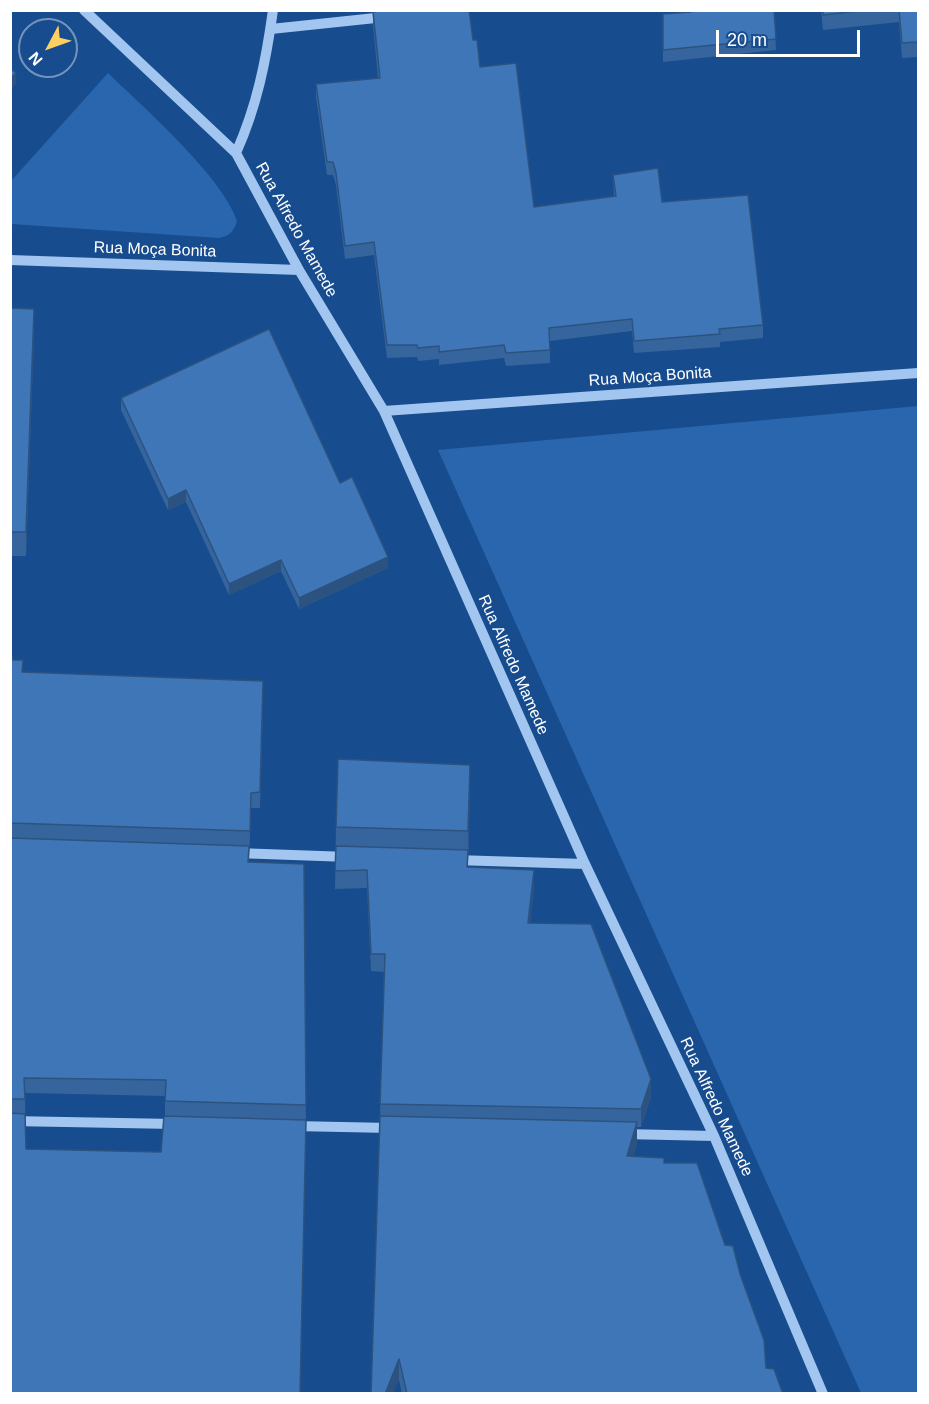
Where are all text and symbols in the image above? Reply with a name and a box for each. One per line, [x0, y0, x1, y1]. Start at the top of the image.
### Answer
north arrow [18, 18, 78, 78]
scale bar [719, 18, 863, 56]
text: 20 m [727, 30, 767, 50]
text: N [25, 49, 46, 69]
street label: Rua Alfredo Mamede [251, 159, 341, 301]
street label: Rua Moça Bonita [93, 238, 217, 262]
street label: Rua Moça Bonita [588, 363, 712, 391]
street label: Rua Alfredo Mamede [473, 592, 553, 738]
street label: Rua Alfredo Mamede [675, 1034, 757, 1180]

